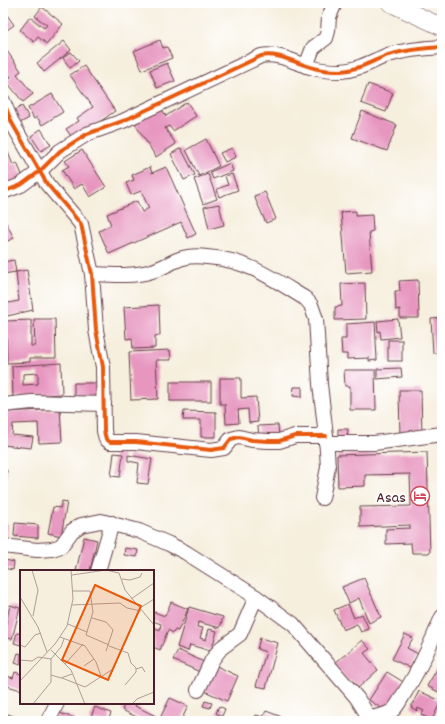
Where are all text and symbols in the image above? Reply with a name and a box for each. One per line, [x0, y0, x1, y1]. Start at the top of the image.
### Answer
hotel icon: Asas [409, 485, 431, 507]
place label: Asas [376, 487, 406, 510]
inset map [20, 570, 154, 704]

